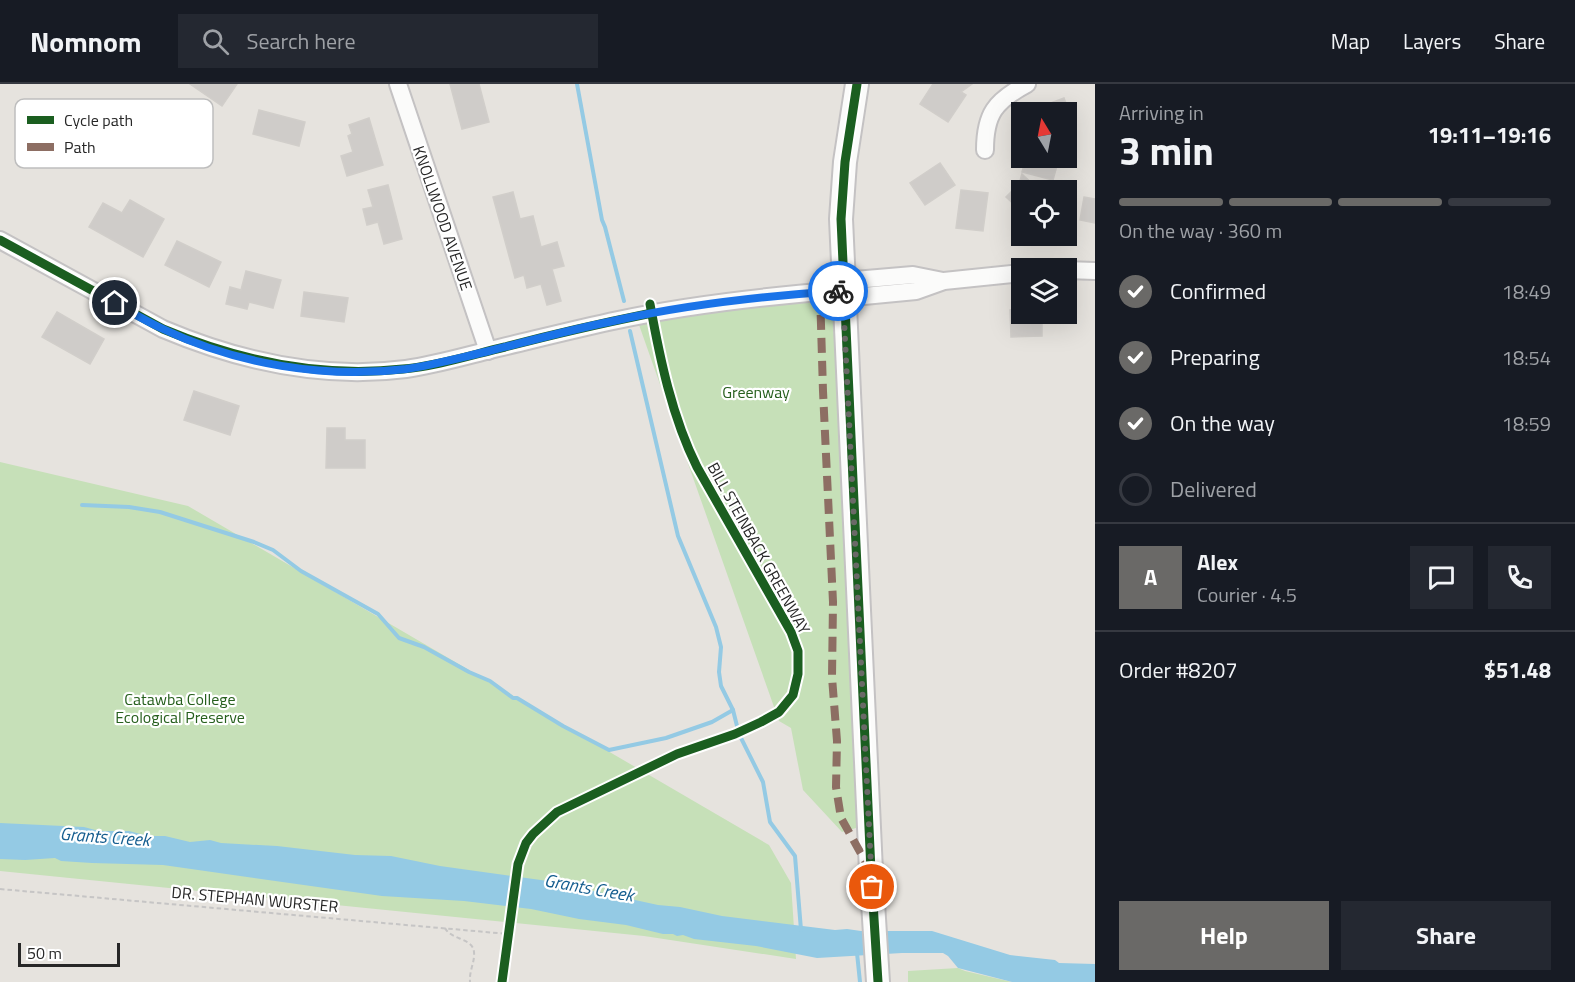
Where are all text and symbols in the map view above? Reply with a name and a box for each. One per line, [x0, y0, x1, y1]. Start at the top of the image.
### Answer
search box [178, 14, 598, 68]
text: Nomnom [30, 20, 142, 63]
text: Search here [247, 24, 356, 58]
icon: search [199, 25, 232, 58]
text: Map [1331, 25, 1370, 57]
text: Layers [1403, 25, 1461, 57]
text: Share [1494, 25, 1545, 57]
text: Arriving in [1119, 97, 1204, 128]
legend [15, 99, 213, 168]
north arrow [1011, 102, 1077, 168]
map controls [1011, 102, 1077, 324]
text: Cycle path [64, 108, 133, 132]
text: 19:11–19:16 [1428, 118, 1551, 152]
text: 3 min [1119, 121, 1214, 180]
text: Path [64, 135, 96, 159]
street label: KNOLLWOOD AVENUE [407, 142, 479, 294]
button: locate [1011, 180, 1077, 246]
text: On the way · 360 m [1119, 215, 1282, 246]
button: layers [1011, 258, 1077, 324]
courier [808, 261, 868, 321]
text: Confirmed [1170, 274, 1266, 308]
icon: bike [822, 275, 855, 308]
icon: check [1119, 275, 1152, 308]
text: 18:49 [1502, 276, 1551, 307]
pin [89, 277, 140, 328]
icon: home [98, 286, 131, 319]
text: Preparing [1170, 340, 1260, 374]
icon: check [1119, 341, 1152, 374]
text: 18:54 [1502, 342, 1551, 373]
park label: Greenway [722, 380, 790, 404]
text: On the way [1170, 406, 1275, 440]
icon: check [1119, 407, 1152, 440]
text: 18:59 [1502, 408, 1551, 439]
street label: BILL STEINBACK GREENWAY [702, 458, 816, 639]
text: Delivered [1170, 472, 1257, 506]
text: Alex [1197, 545, 1238, 579]
button: chat [1410, 546, 1473, 609]
button: phone [1488, 546, 1551, 609]
text: A [1144, 560, 1157, 594]
text: Courier · 4.5 [1197, 579, 1297, 610]
text: Order #8207 [1119, 653, 1238, 687]
text: $51.48 [1484, 653, 1551, 687]
park label: Catawba College Ecological Preserve [115, 687, 245, 729]
water label: Grants Creek [59, 820, 153, 853]
pin [846, 861, 897, 912]
water label: Grants Creek [542, 866, 638, 909]
icon: bag [855, 870, 888, 903]
street label: DR. STEPHAN WURSTER [171, 880, 340, 918]
button: Help [1119, 901, 1329, 970]
button: Share [1341, 901, 1551, 970]
scale bar [18, 940, 120, 968]
text: 50 m [27, 941, 62, 965]

